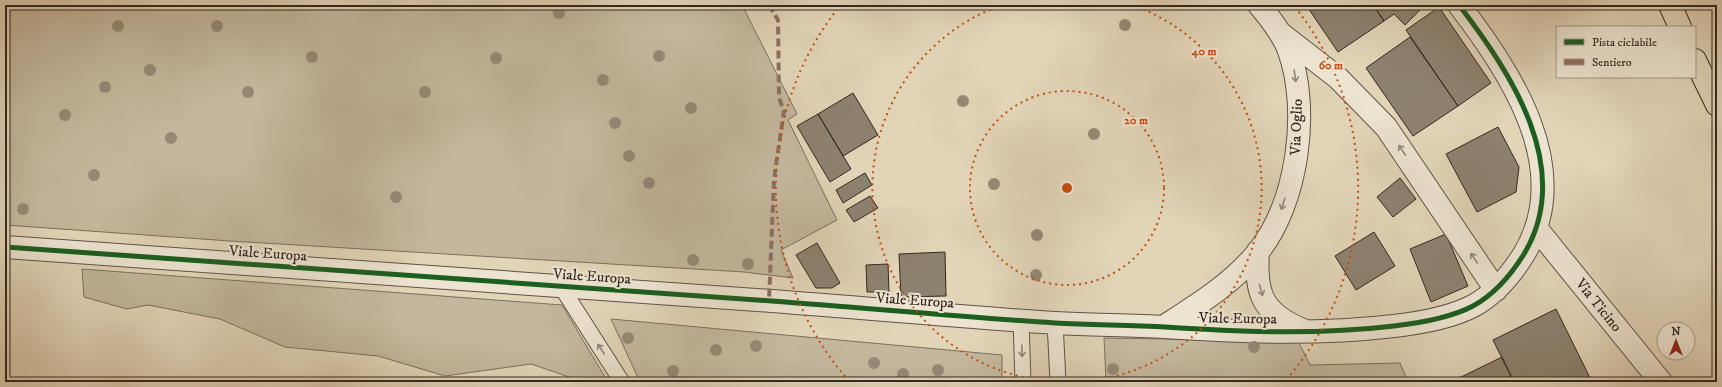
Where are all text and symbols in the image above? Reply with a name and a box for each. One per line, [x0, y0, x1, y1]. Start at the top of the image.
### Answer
legend [1556, 26, 1696, 78]
text: Pista ciclabile [1592, 35, 1657, 50]
text: 40 m [1191, 44, 1216, 59]
text: Sentiero [1592, 55, 1632, 70]
text: 60 m [1319, 58, 1343, 73]
one-way arrow [1291, 69, 1299, 82]
street label: Via Oglio [1286, 98, 1307, 157]
text: 20 m [1124, 113, 1148, 128]
one-way arrow [1398, 145, 1406, 156]
centre of rings [1060, 181, 1074, 195]
one-way arrow [1279, 198, 1286, 211]
street label: Viale Europa [227, 241, 308, 266]
one-way arrow [1470, 253, 1478, 264]
street label: Viale Europa [551, 264, 632, 289]
street label: Via Ticino [1571, 274, 1626, 336]
one-way arrow [1258, 283, 1265, 296]
street label: Viale Europa [874, 288, 955, 313]
street label: Viale Europa [1198, 308, 1278, 329]
north arrow [1656, 321, 1696, 361]
text: N [1671, 325, 1681, 339]
one-way arrow [596, 343, 604, 355]
one-way arrow [1018, 344, 1026, 357]

